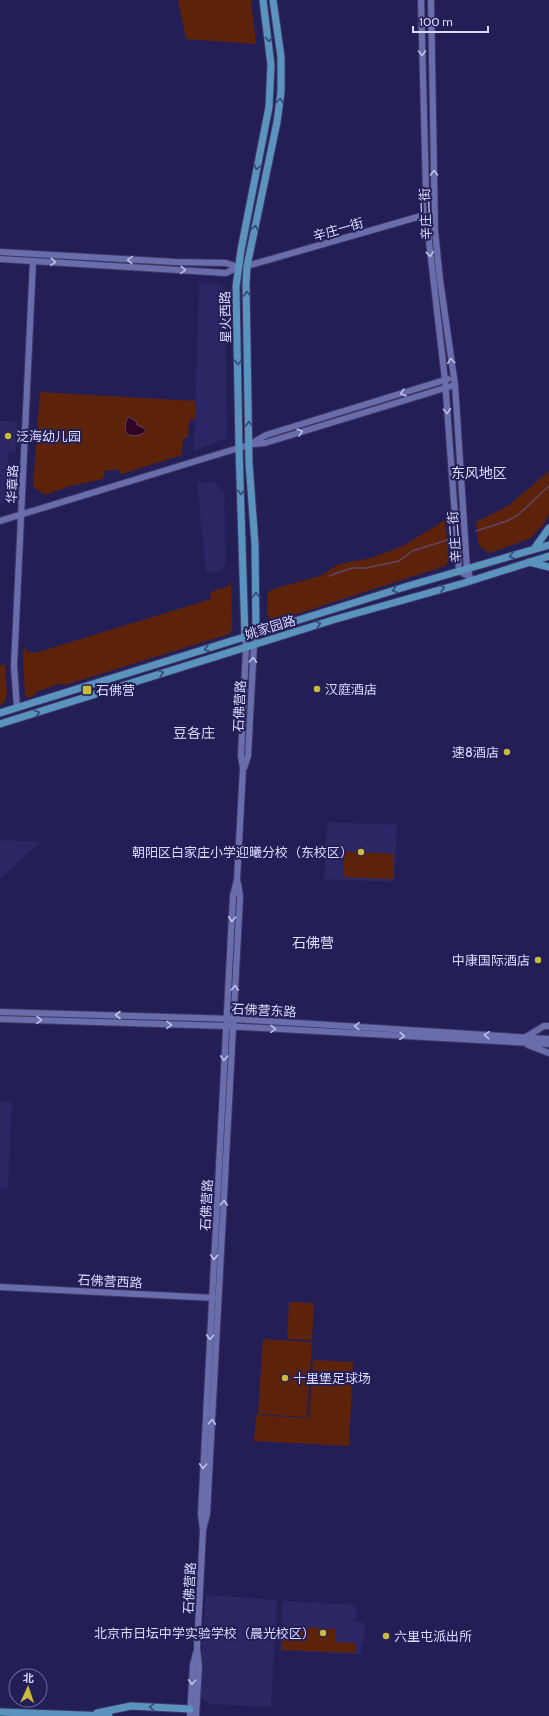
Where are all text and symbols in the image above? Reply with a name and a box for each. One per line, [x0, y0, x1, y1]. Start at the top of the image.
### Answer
scale bar [413, 8, 488, 34]
text: 100 m [419, 14, 453, 29]
one-way arrow [264, 36, 273, 42]
one-way arrow [418, 50, 427, 56]
one-way arrow [275, 98, 284, 104]
one-way arrow [253, 164, 262, 170]
one-way arrow [430, 170, 438, 176]
street label: 辛庄二街 [416, 188, 434, 240]
street label: 辛庄一街 [311, 214, 365, 244]
one-way arrow [251, 225, 259, 231]
one-way arrow [425, 251, 434, 257]
one-way arrow [127, 255, 133, 264]
one-way arrow [50, 258, 56, 267]
one-way arrow [180, 266, 186, 275]
street label: 星火西路 [217, 291, 233, 343]
one-way arrow [242, 291, 251, 297]
one-way arrow [447, 358, 456, 364]
one-way arrow [234, 359, 242, 365]
one-way arrow [399, 388, 406, 397]
one-way arrow [443, 408, 452, 414]
one-way arrow [245, 421, 253, 427]
place label: 泛海幼儿园 [16, 428, 81, 444]
one-way arrow [297, 429, 304, 437]
marker: 泛海幼儿园 [3, 431, 13, 441]
street label: 华章路 [3, 464, 21, 504]
district label: 东风地区 [451, 464, 507, 482]
one-way arrow [236, 489, 245, 495]
street label: 辛庄二街 [444, 510, 464, 564]
one-way arrow [508, 551, 515, 560]
one-way arrow [392, 585, 399, 594]
one-way arrow [439, 585, 446, 593]
one-way arrow [252, 592, 260, 598]
street label: 姚家园路 [243, 612, 297, 642]
one-way arrow [314, 621, 321, 629]
one-way arrow [204, 644, 211, 653]
one-way arrow [248, 657, 257, 663]
one-way arrow [157, 669, 164, 678]
street label: 石佛营路 [230, 680, 248, 732]
place label: 汉庭酒店 [325, 681, 377, 697]
place label: 石佛营 [96, 682, 135, 698]
marker: 石佛营 [81, 684, 93, 696]
marker: 汉庭酒店 [312, 684, 322, 694]
one-way arrow [34, 709, 41, 718]
district label: 豆各庄 [173, 724, 215, 742]
place label: 速8酒店 [452, 744, 499, 760]
marker: 速8酒店 [502, 747, 512, 757]
place label: 朝阳区白家庄小学迎曦分校（东校区） [132, 844, 353, 860]
marker: 朝阳区白家庄小学迎曦分校（东校区） [356, 847, 366, 857]
one-way arrow [227, 916, 236, 922]
district label: 石佛营 [292, 934, 334, 952]
place label: 中康国际酒店 [452, 952, 530, 968]
marker: 中康国际酒店 [533, 955, 543, 965]
one-way arrow [231, 985, 240, 991]
street label: 石佛营东路 [231, 1000, 297, 1020]
one-way arrow [115, 1011, 121, 1019]
one-way arrow [36, 1016, 42, 1025]
one-way arrow [166, 1021, 172, 1029]
one-way arrow [354, 1022, 360, 1031]
one-way arrow [270, 1024, 276, 1033]
one-way arrow [484, 1030, 490, 1039]
one-way arrow [399, 1032, 405, 1040]
one-way arrow [220, 1055, 229, 1061]
street label: 石佛营路 [197, 1179, 215, 1231]
one-way arrow [220, 1200, 228, 1206]
one-way arrow [210, 1254, 218, 1260]
street label: 石佛营西路 [77, 1271, 143, 1291]
one-way arrow [205, 1334, 214, 1340]
place label: 十里堡足球场 [293, 1370, 371, 1386]
marker: 十里堡足球场 [280, 1373, 290, 1383]
one-way arrow [208, 1419, 216, 1425]
one-way arrow [199, 1463, 207, 1469]
street label: 石佛营路 [180, 1562, 198, 1614]
place label: 北京市日坛中学实验学校（晨光校区） [94, 1625, 315, 1641]
marker: 北京市日坛中学实验学校（晨光校区） [318, 1628, 328, 1638]
place label: 六里屯派出所 [394, 1628, 472, 1644]
marker: 六里屯派出所 [381, 1631, 391, 1641]
north arrow [8, 1668, 48, 1708]
text: 北 [23, 1671, 34, 1685]
one-way arrow [188, 1679, 196, 1685]
one-way arrow [149, 1703, 155, 1711]

